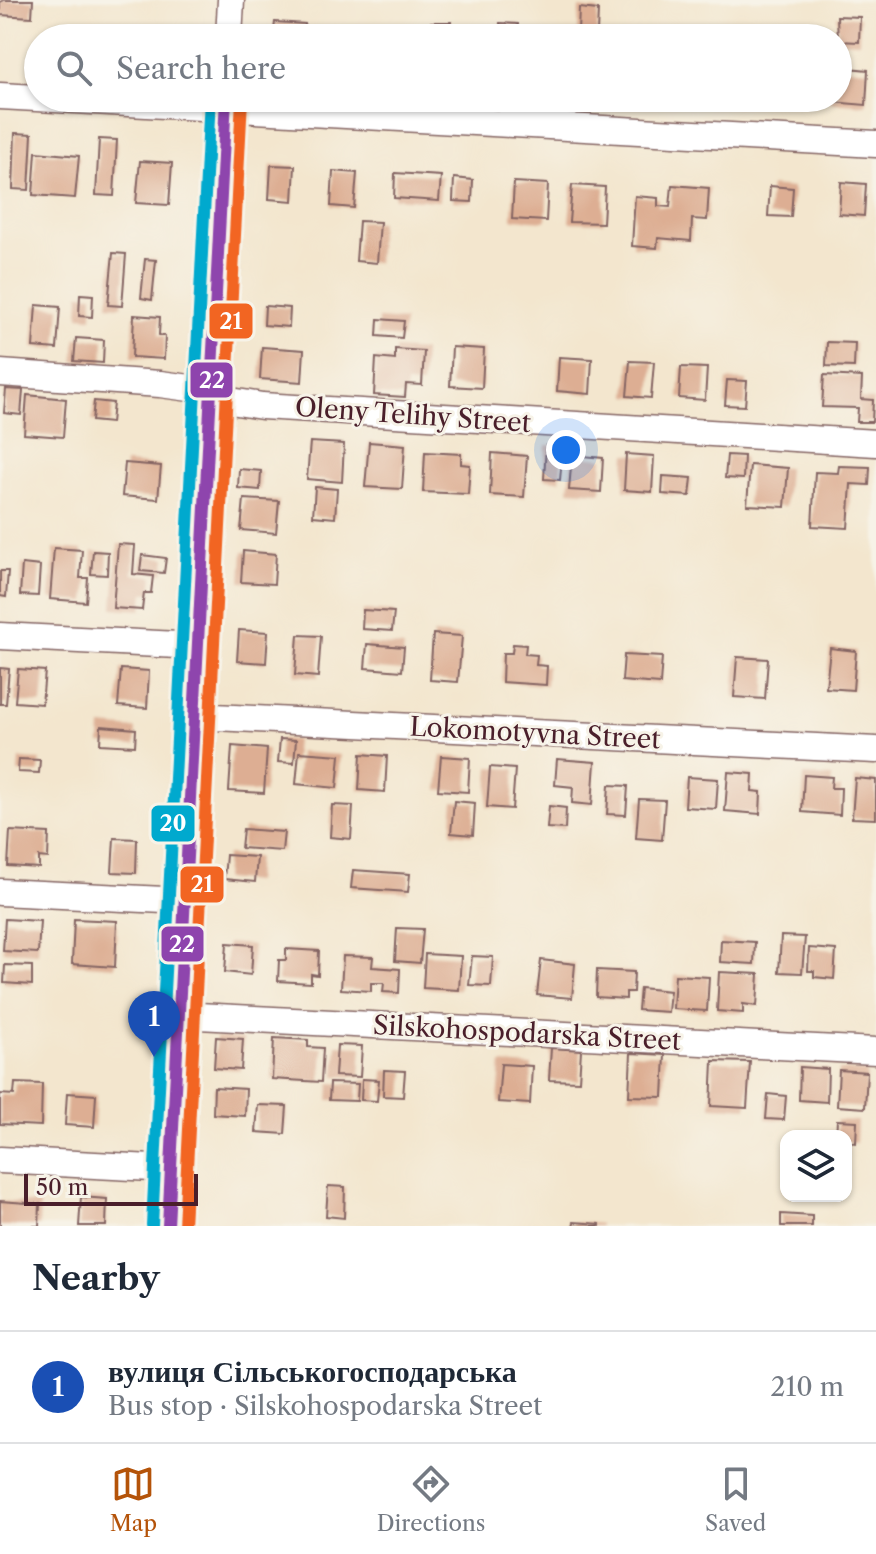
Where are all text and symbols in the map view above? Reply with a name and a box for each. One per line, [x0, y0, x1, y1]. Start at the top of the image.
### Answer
search box [24, 24, 852, 112]
icon: search [52, 46, 96, 90]
text: Search here [116, 50, 286, 87]
line badge: 21 [208, 302, 254, 340]
text: 21 [220, 308, 243, 335]
line badge: 22 [189, 361, 234, 399]
text: 22 [199, 367, 225, 394]
street label: Oleny Telihy Street [294, 391, 533, 439]
your location [546, 430, 586, 470]
street label: Lokomotyvna Street [409, 710, 662, 756]
line badge: 20 [150, 804, 196, 843]
text: 20 [159, 810, 187, 837]
line badge: 21 [179, 865, 225, 904]
text: 21 [191, 871, 214, 898]
line badge: 22 [160, 925, 205, 963]
text: 22 [169, 931, 195, 958]
pin: 1 [128, 991, 180, 1057]
street label: Silskohospodarska Street [372, 1009, 683, 1057]
map controls [780, 1130, 852, 1202]
button: layers [780, 1130, 852, 1202]
scale bar [24, 1170, 198, 1206]
text: 50 m [36, 1174, 88, 1201]
text: Nearby [32, 1257, 160, 1299]
text: вулиця Сільськогосподарська [108, 1353, 517, 1390]
text: 1 [52, 1371, 64, 1403]
text: 210 m [771, 1371, 844, 1403]
text: Bus stop · Silskohospodarska Street [108, 1390, 542, 1422]
tab: Map [110, 1462, 157, 1537]
tab: Directions [377, 1462, 485, 1537]
tab: Saved [705, 1462, 766, 1537]

